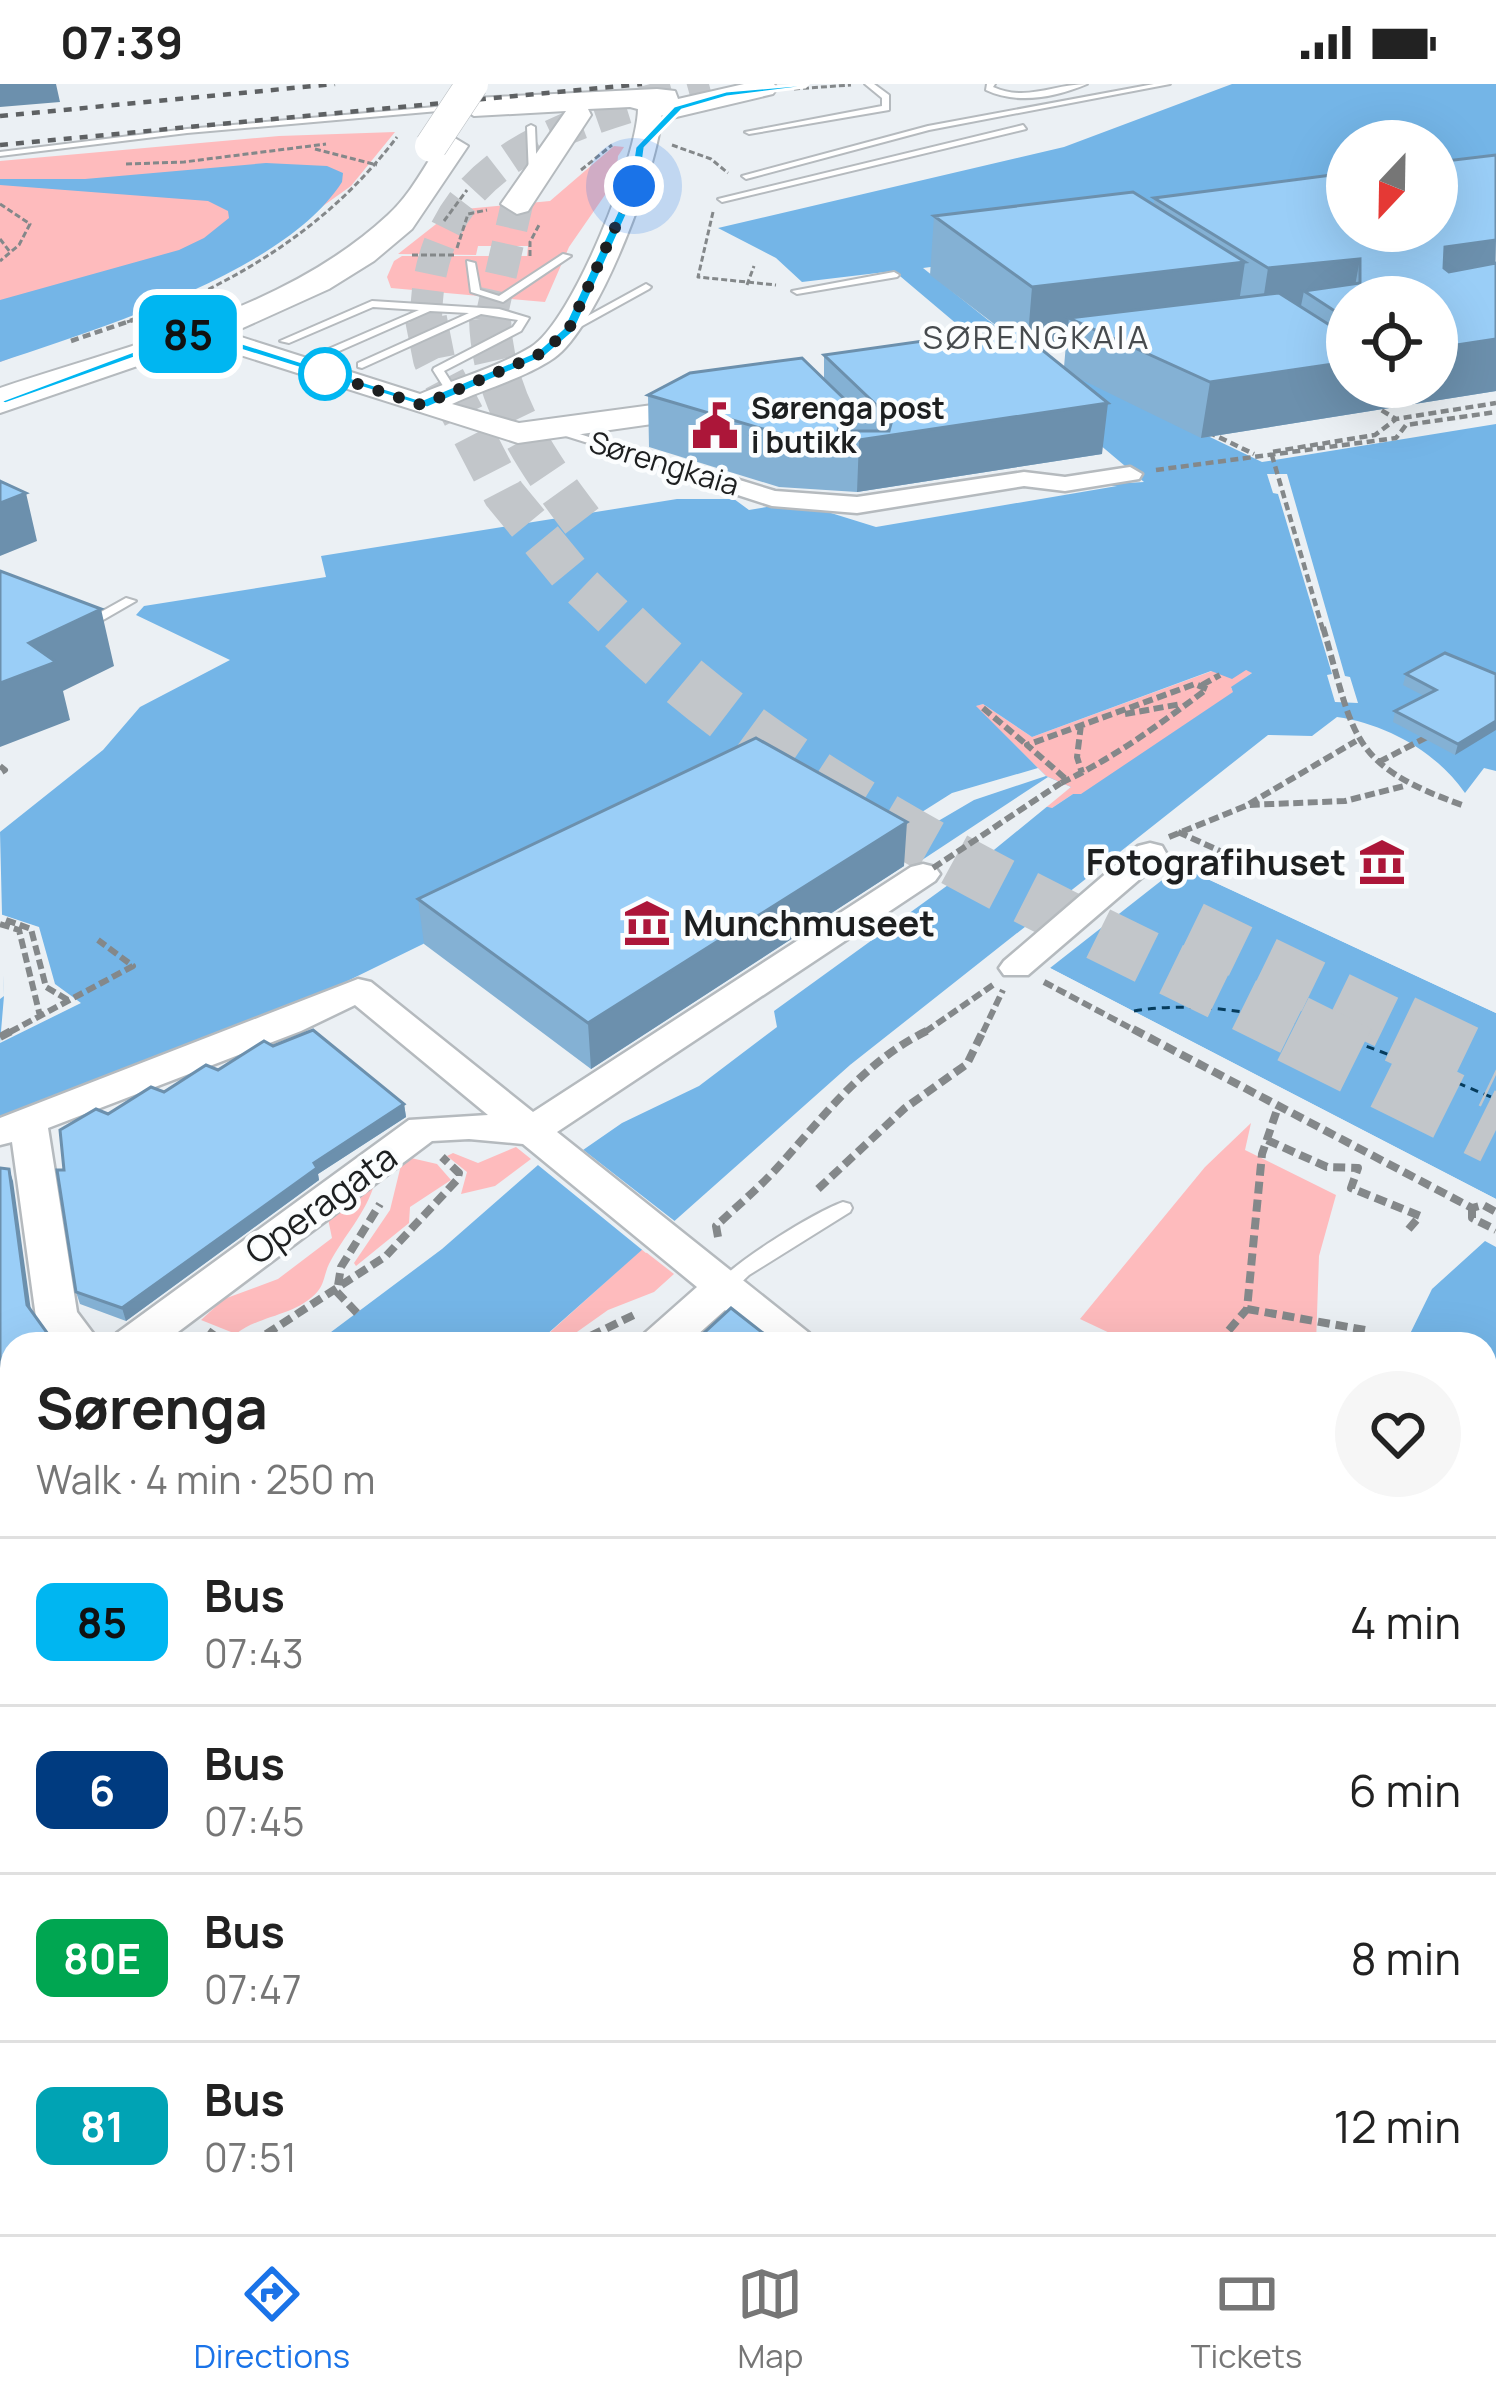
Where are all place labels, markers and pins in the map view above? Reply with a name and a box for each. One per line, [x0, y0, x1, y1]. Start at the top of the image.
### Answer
unlabelled marker [300, 349, 350, 399]
place label: Sørenga post i butikk [751, 387, 945, 462]
public building icon: Sørenga post i butikk [690, 401, 740, 451]
place label: Fotografihuset [1086, 837, 1346, 886]
museum icon: Fotografihuset [1357, 837, 1407, 887]
museum icon: Munchmuseet [622, 898, 672, 948]
place label: Munchmuseet [683, 898, 935, 947]

